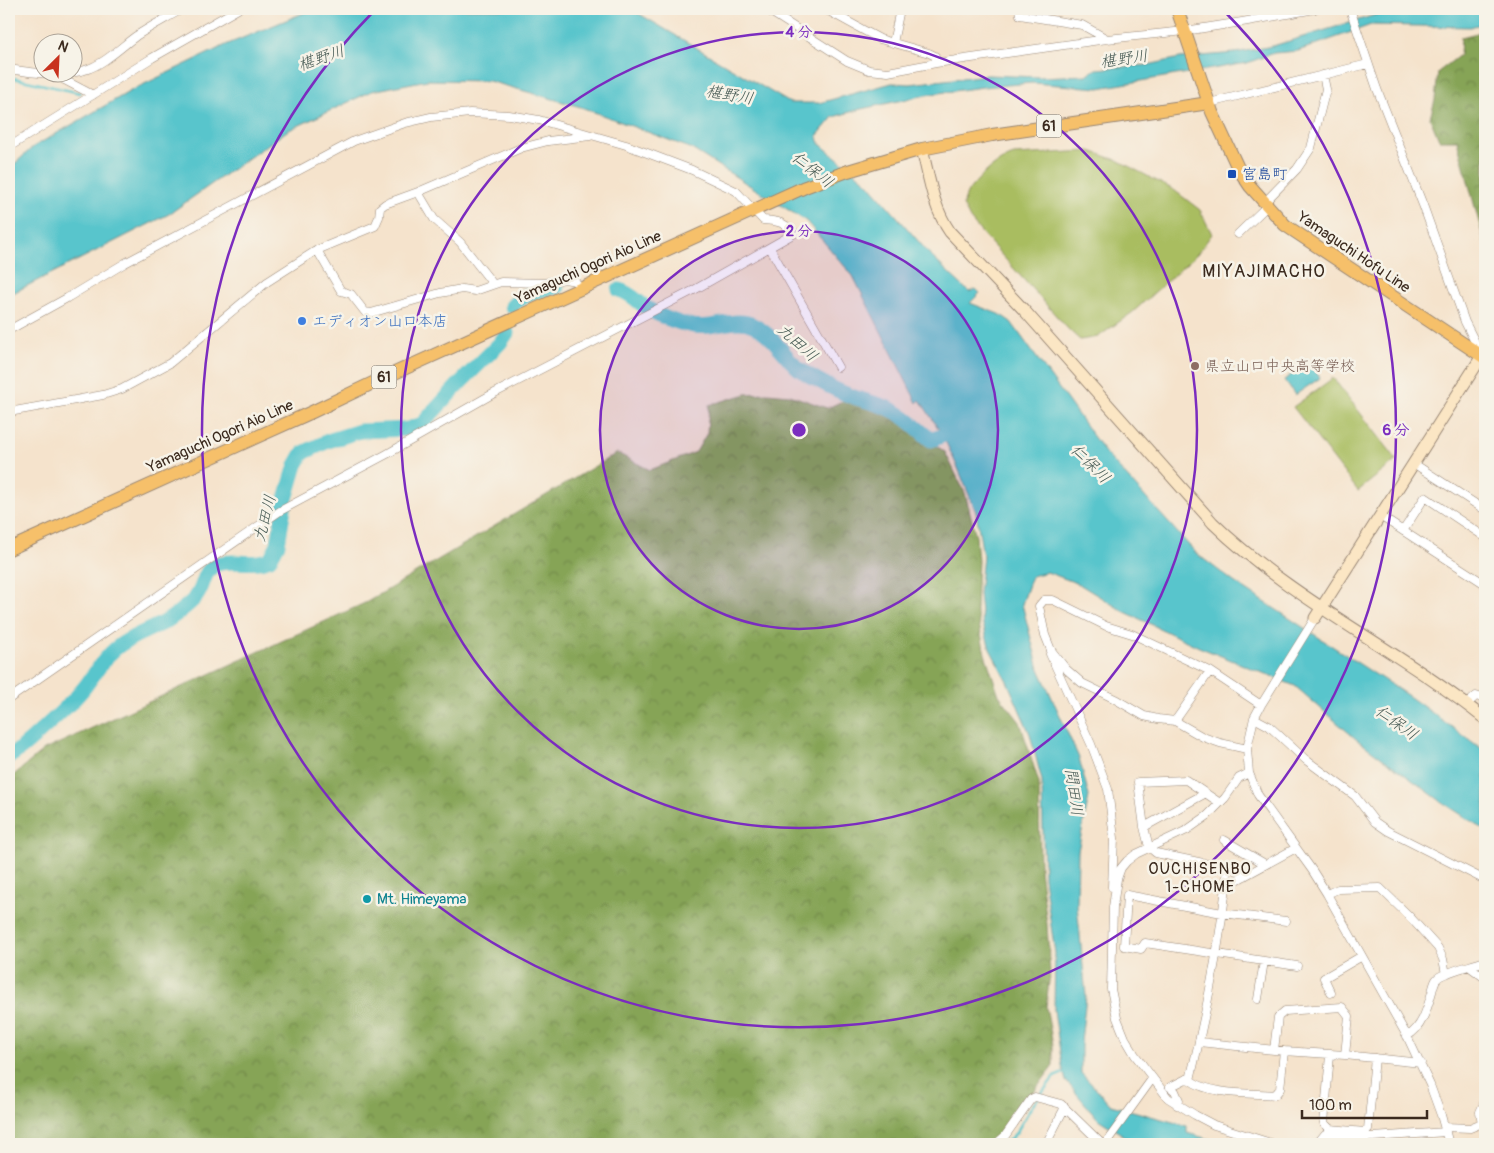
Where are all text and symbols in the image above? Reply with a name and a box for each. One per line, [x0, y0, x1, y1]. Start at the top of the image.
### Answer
text: 4 分 [786, 23, 812, 42]
north arrow [32, 32, 82, 82]
text: N [55, 37, 71, 56]
water label: 椹野川 [295, 41, 347, 75]
water label: 椹野川 [1099, 46, 1149, 72]
water label: 椹野川 [704, 81, 755, 109]
road number: 61 [1036, 114, 1062, 138]
water label: 仁保川 [787, 147, 837, 192]
place label: 宮島町 [1242, 165, 1288, 184]
marker: 宮島町 [1226, 168, 1238, 180]
street label: Yamaguchi Hofu Line [1293, 207, 1414, 298]
text: 2 分 [786, 222, 812, 241]
street label: Yamaguchi Ogori Aio Line [511, 226, 665, 309]
district label: MIYAJIMACHO [1202, 260, 1326, 283]
place label: エディオン山口本店 [312, 312, 448, 331]
marker: エディオン山口本店 [296, 315, 308, 327]
water label: 九田川 [773, 319, 822, 366]
place label: 県立山口中央高等学校 [1205, 357, 1355, 376]
marker: 県立山口中央高等学校 [1189, 360, 1201, 372]
road number: 61 [372, 366, 396, 388]
street label: Yamaguchi Ogori Aio Line [143, 395, 297, 478]
centre of rings [790, 421, 808, 439]
text: 6 分 [1383, 421, 1410, 440]
water label: 仁保川 [1066, 440, 1114, 488]
water label: 九田川 [249, 493, 280, 544]
water label: 仁保川 [1371, 701, 1422, 745]
water label: 問田川 [1061, 767, 1087, 817]
district label: OUCHISENBO 1-CHOME [1148, 859, 1252, 897]
place label: Mt. Himeyama [377, 890, 467, 909]
marker: Mt. Himeyama [361, 893, 373, 905]
scale bar [1302, 1088, 1426, 1120]
text: 100 m [1309, 1096, 1352, 1115]

